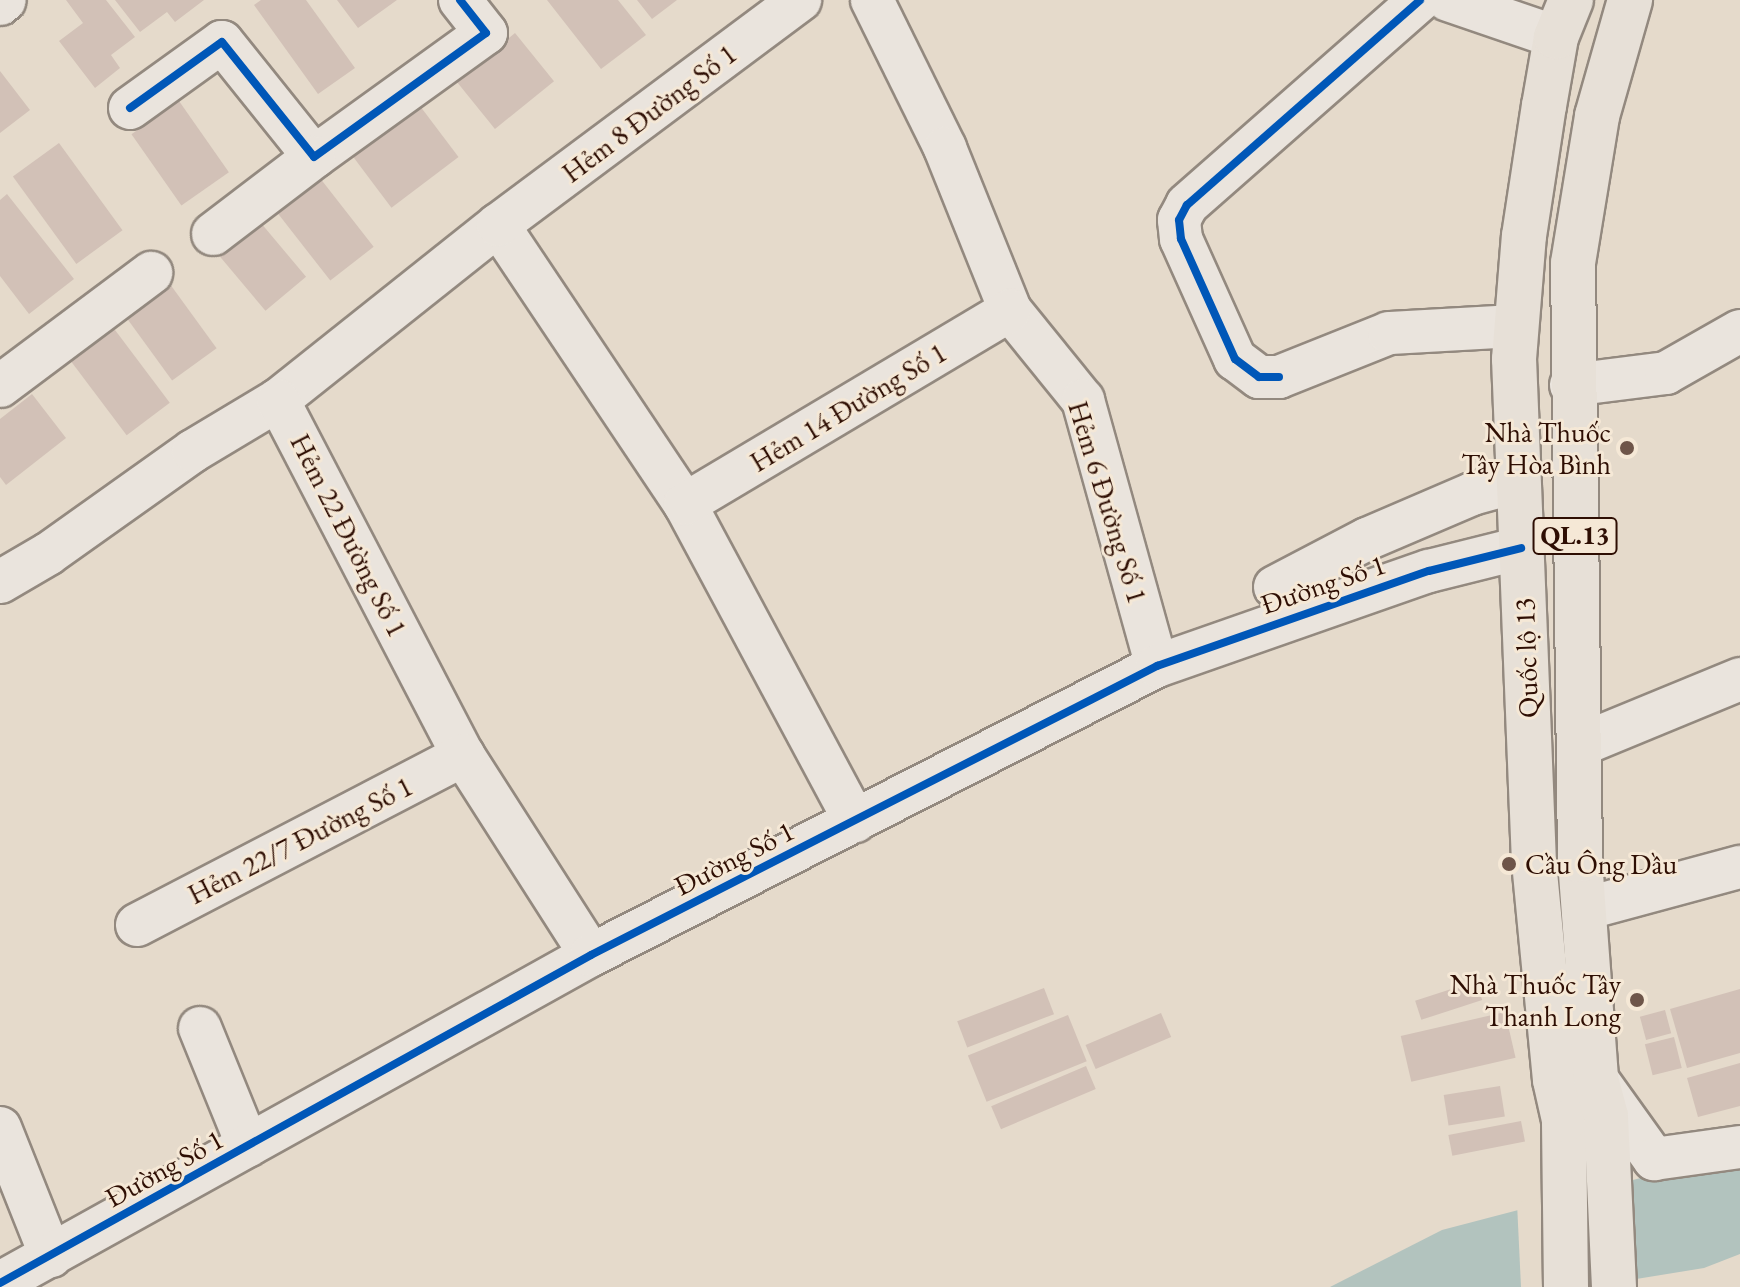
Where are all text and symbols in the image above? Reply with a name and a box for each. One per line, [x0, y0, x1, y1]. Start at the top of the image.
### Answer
street label: Hẻm 8 Đường Số 1 [555, 37, 743, 189]
street label: Hẻm 14 Đường Số 1 [744, 335, 952, 479]
street label: Hẻm 6 Đường Số 1 [1061, 397, 1155, 607]
place label: Nhà Thuốc Tây Hòa Bình [1461, 415, 1611, 481]
street label: Hẻm 22 Đường Số 1 [283, 428, 415, 642]
marker: Nhà Thuốc Tây Hòa Bình [1618, 439, 1636, 457]
road number: QL.13 [1531, 514, 1619, 558]
street label: Đường Số 1 [1256, 547, 1390, 621]
street label: Quốc lộ 13 [1507, 597, 1545, 719]
street label: Hẻm 22/7 Đường Số 1 [182, 769, 418, 911]
street label: Đường Số 1 [669, 814, 799, 902]
place label: Cầu Ông Dầu [1525, 847, 1677, 881]
marker: Cầu Ông Dầu [1500, 855, 1518, 873]
place label: Nhà Thuốc Tây Thanh Long [1450, 967, 1621, 1033]
marker: Nhà Thuốc Tây Thanh Long [1628, 991, 1646, 1009]
street label: Đường Số 1 [99, 1122, 229, 1214]

